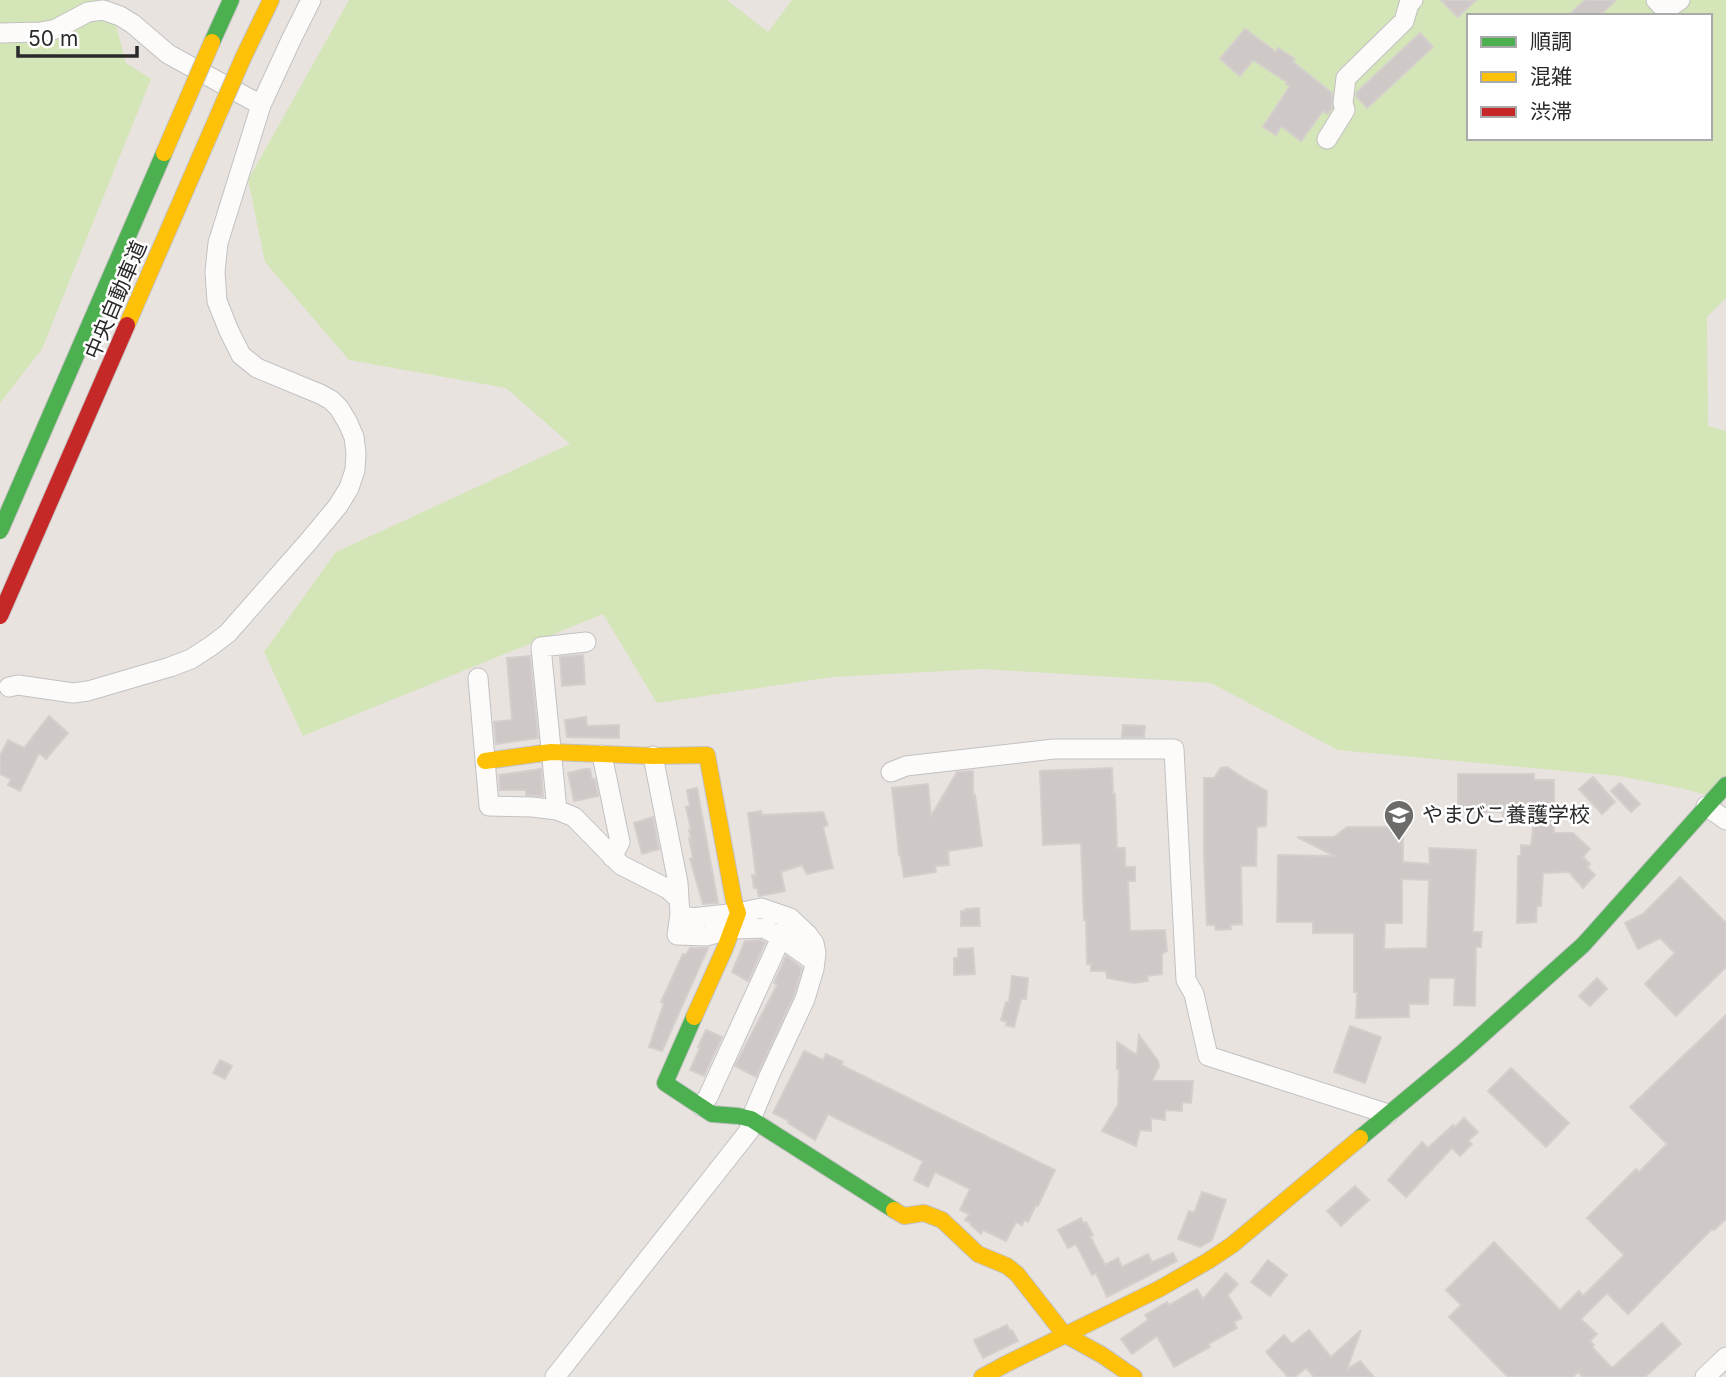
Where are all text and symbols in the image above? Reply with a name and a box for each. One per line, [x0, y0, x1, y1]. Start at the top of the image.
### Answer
scale bar [18, 14, 136, 58]
legend [1467, 14, 1712, 140]
text: 50 m [28, 26, 78, 51]
text: 順調 [1530, 29, 1572, 54]
text: 混雑 [1530, 64, 1572, 89]
text: 渋滞 [1530, 99, 1572, 124]
street label: 中央自動車道 [79, 237, 152, 363]
school or university icon: やまびこ養護学校 [1382, 798, 1416, 842]
place label: やまびこ養護学校 [1422, 802, 1590, 827]

